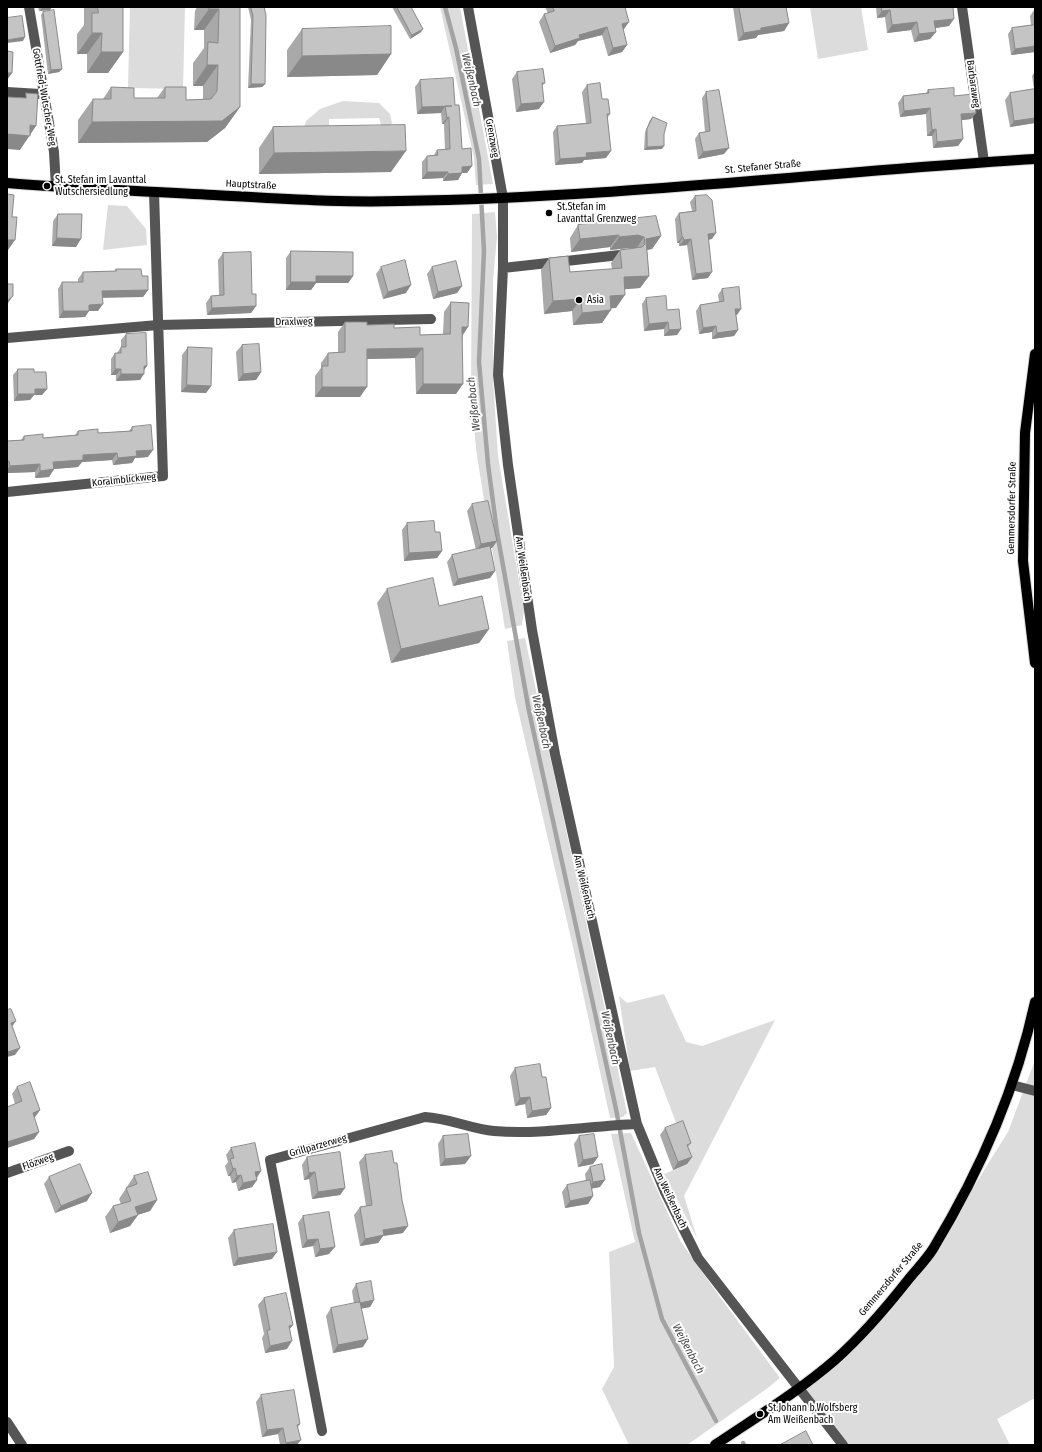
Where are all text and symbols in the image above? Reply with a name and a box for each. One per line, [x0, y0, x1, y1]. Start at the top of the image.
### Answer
street label: Gottfried-Wutscher-Weg [29, 47, 59, 147]
water label: Weißenbach [458, 52, 484, 108]
street label: Barbaraweg [964, 59, 982, 109]
street label: Grenzweg [483, 118, 501, 158]
street label: St. Stefaner Straße [725, 158, 801, 176]
place label: St. Stefan im Lavanttal Wutschersiedlung [55, 174, 146, 198]
street label: Hauptstraße [225, 178, 277, 192]
marker: St. Stefan im Lavanttal Wutschersiedlung [42, 181, 52, 191]
place label: St.Stefan im Lavanttal Grenzweg [557, 201, 636, 224]
marker: St.Stefan im Lavanttal Grenzweg [544, 208, 554, 218]
place label: Asia [587, 294, 604, 306]
marker: Asia [574, 295, 584, 305]
street label: Draxlweg [275, 316, 313, 328]
water label: Weißenbach [465, 376, 483, 432]
street label: Gemmersdorfer Straße [1005, 461, 1019, 555]
street label: Koralmblickweg [91, 471, 157, 489]
street label: Am Weißenbach [513, 536, 533, 602]
water label: Weißenbach [529, 694, 553, 750]
street label: Am Weißenbach [571, 854, 597, 920]
water label: Weißenbach [598, 1010, 622, 1066]
street label: Grillparzerweg [288, 1132, 348, 1160]
street label: Flözweg [21, 1151, 55, 1173]
street label: Am Weißenbach [651, 1166, 689, 1230]
street label: Gemmersdorfer Straße [856, 1239, 926, 1319]
water label: Weißenbach [669, 1322, 707, 1376]
place label: St.Johann b.Wolfsberg Am Weißenbach [768, 1402, 857, 1426]
marker: St.Johann b.Wolfsberg Am Weißenbach [755, 1409, 765, 1419]

